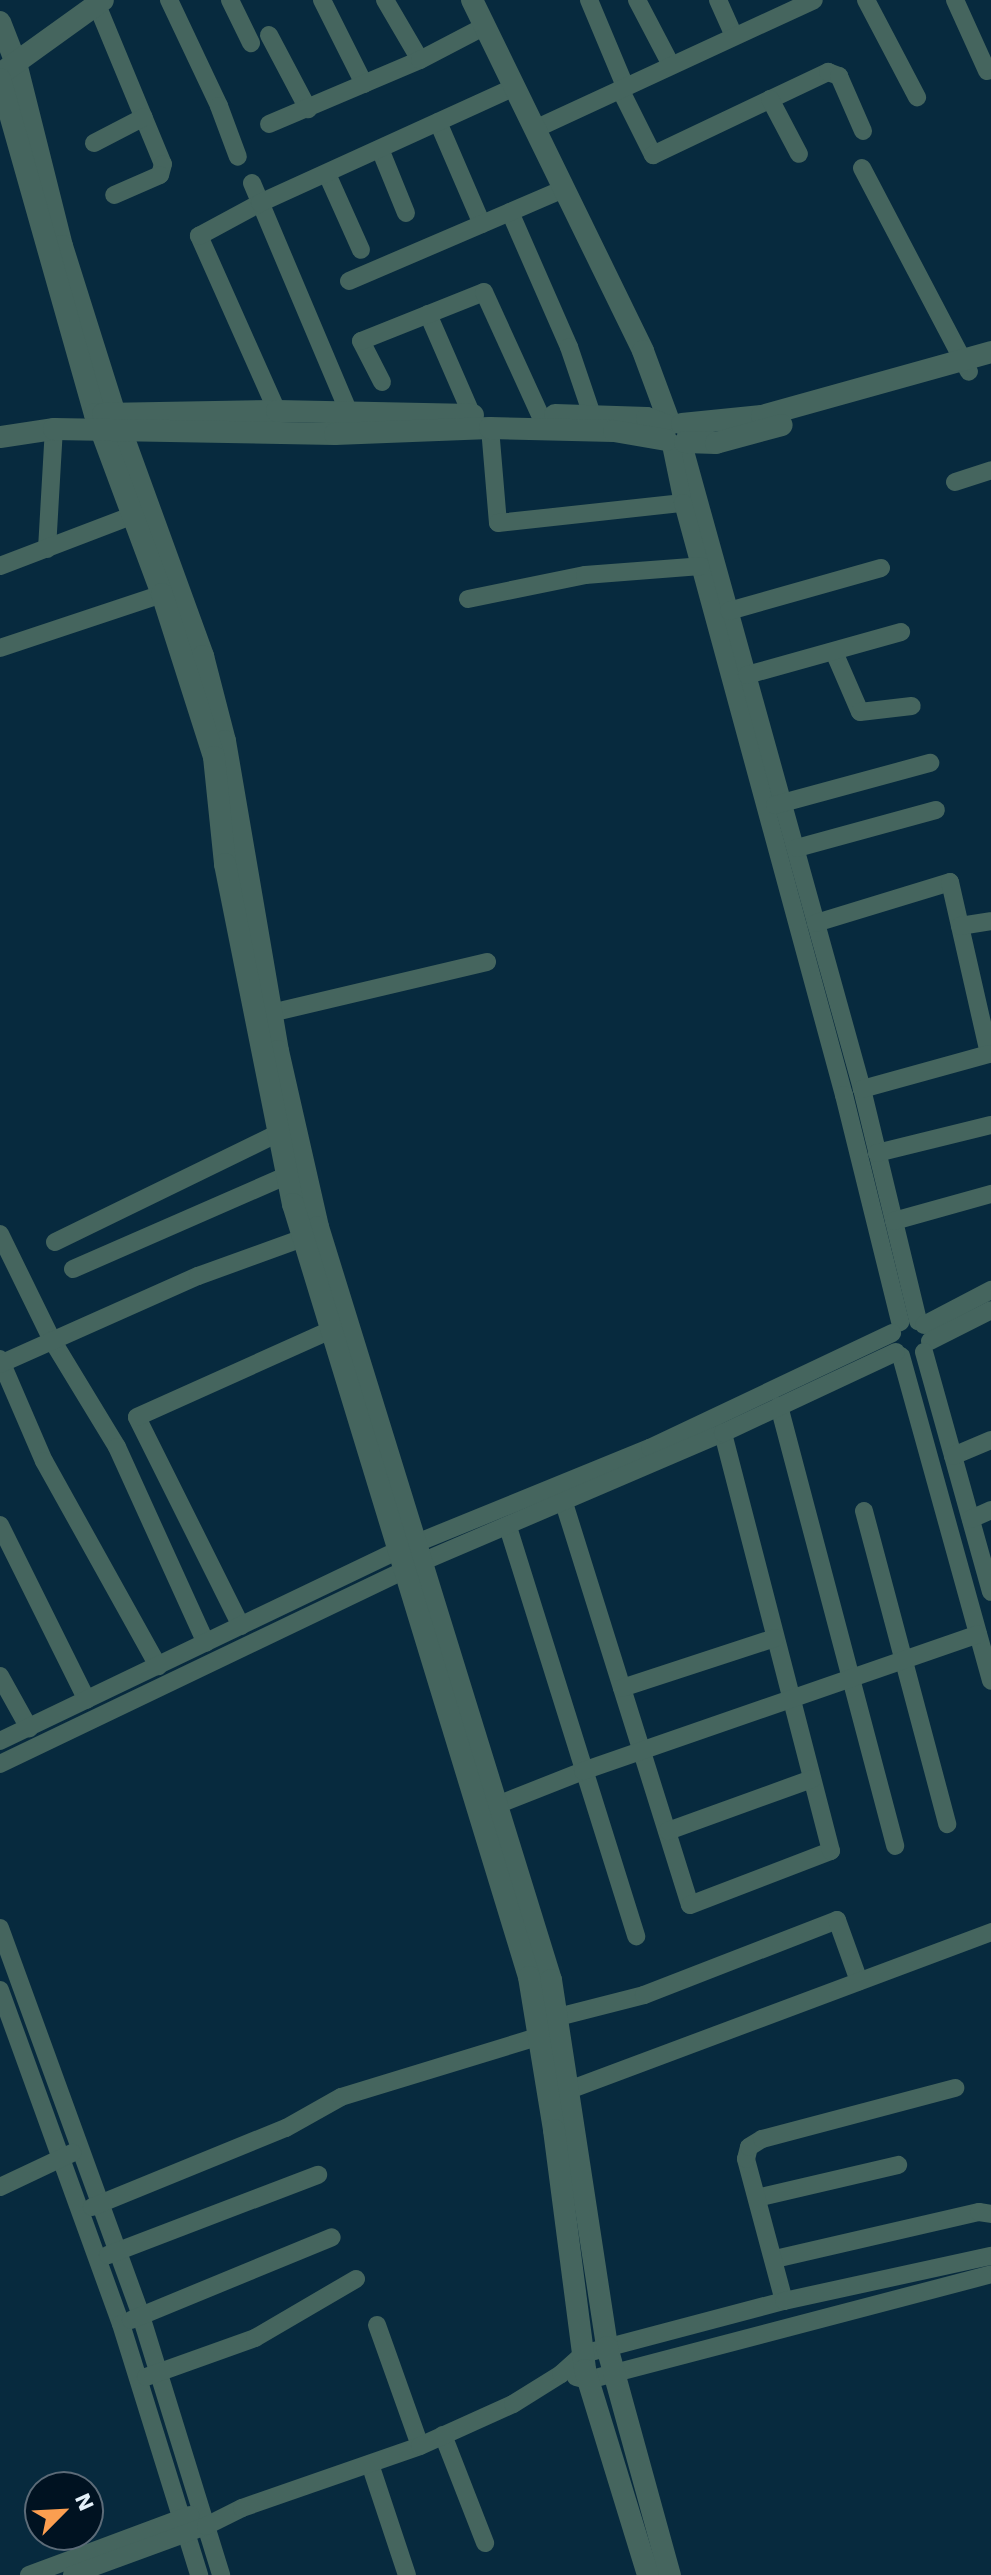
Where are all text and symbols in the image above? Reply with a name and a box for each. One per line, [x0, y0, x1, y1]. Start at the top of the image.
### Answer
north arrow [24, 2471, 104, 2551]
text: N [70, 2489, 99, 2514]

